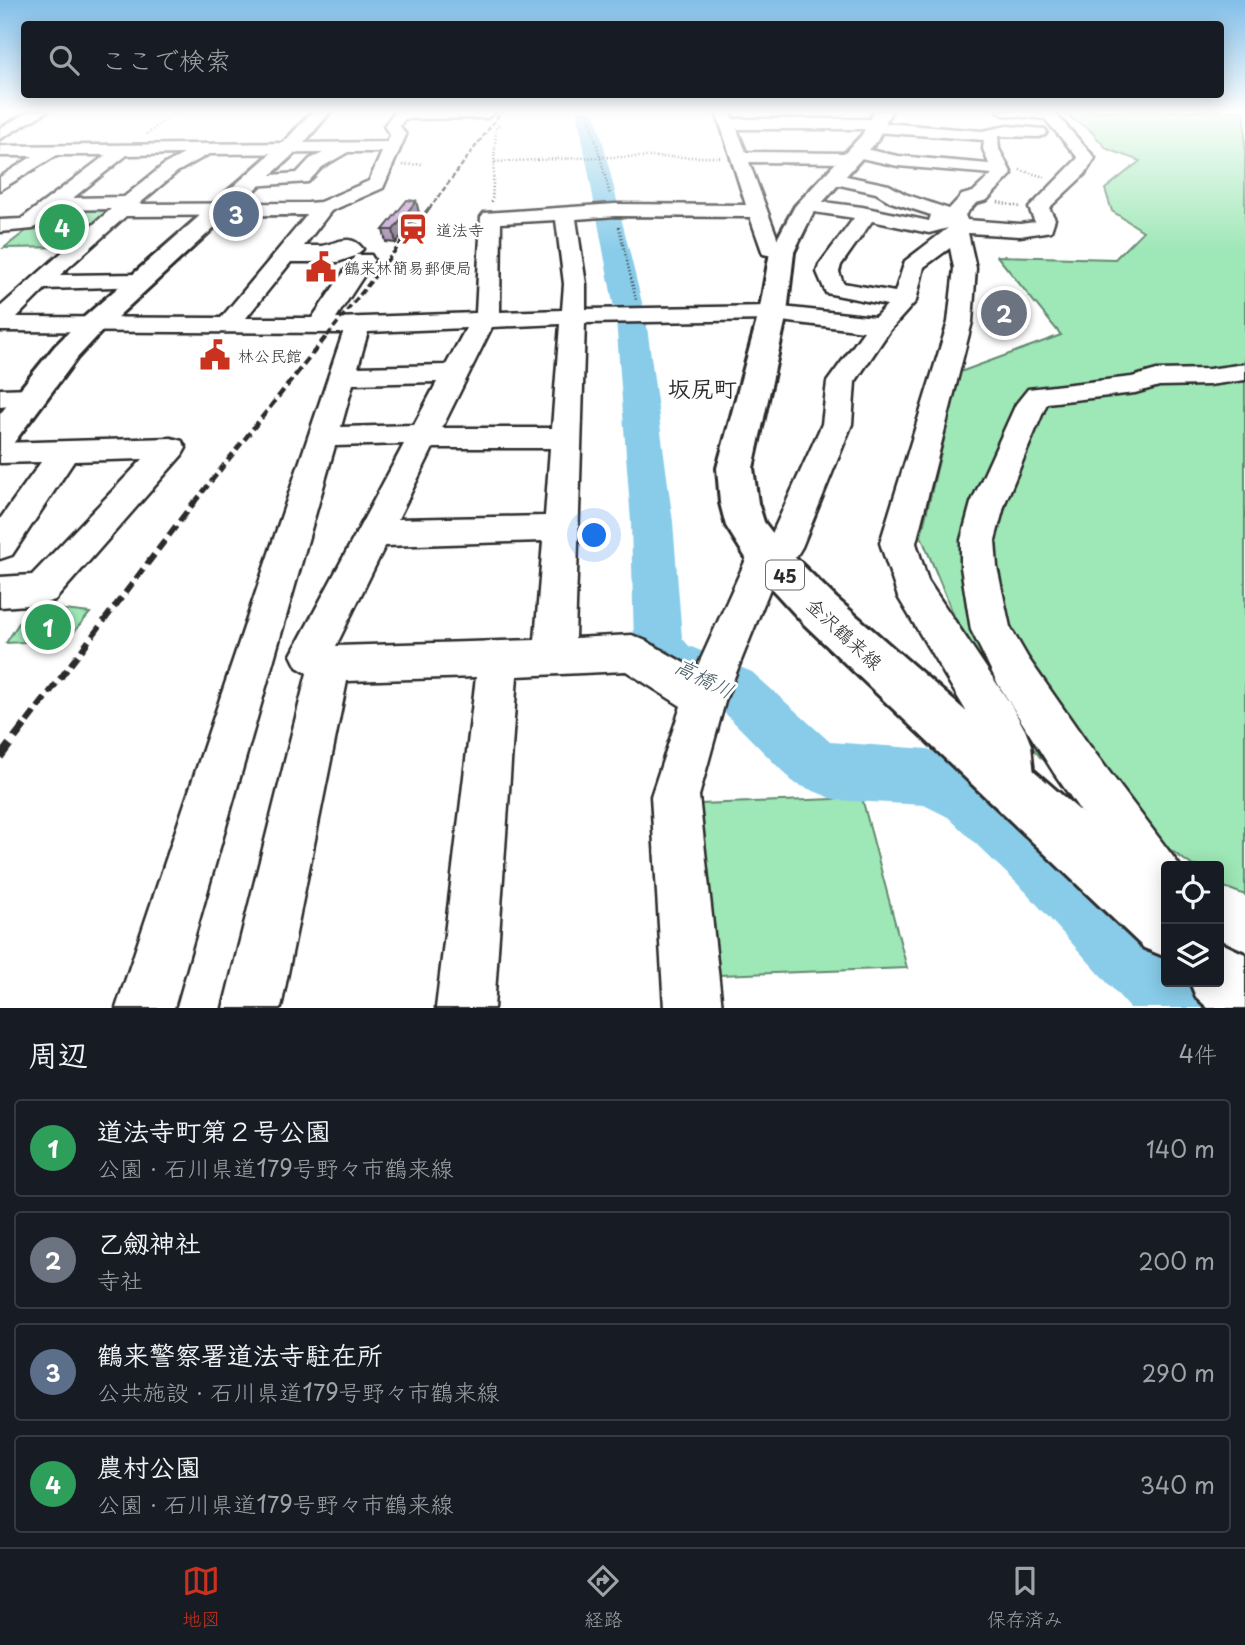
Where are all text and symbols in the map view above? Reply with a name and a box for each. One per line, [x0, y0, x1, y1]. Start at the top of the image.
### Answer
search box [21, 21, 1224, 98]
text: ここで検索 [101, 40, 231, 79]
icon: search [45, 41, 83, 79]
pin: 3 [213, 188, 259, 240]
pin: 4 [39, 201, 85, 253]
station icon: 道法寺 [396, 212, 430, 246]
place label: 道法寺 [436, 217, 484, 241]
public building icon: 鶴来林簡易郵便局 [304, 250, 338, 284]
place label: 鶴来林簡易郵便局 [344, 255, 472, 279]
pin: 2 [981, 287, 1027, 339]
public building icon: 林公民館 [198, 338, 232, 372]
place label: 林公民館 [238, 343, 302, 367]
district label: 坂尻町 [668, 370, 737, 405]
your location [577, 518, 611, 552]
road number: 45 [766, 560, 804, 590]
street label: 金沢鶴来線 [801, 590, 889, 676]
pin: 1 [25, 601, 71, 653]
water label: 高橋川 [670, 648, 740, 706]
map controls [1161, 861, 1224, 987]
button: locate [1161, 861, 1224, 924]
button: layers [1161, 924, 1224, 987]
text: 周辺 [28, 1031, 88, 1076]
text: 4件 [1179, 1036, 1217, 1071]
text: 道法寺町第２号公園 [97, 1111, 331, 1150]
text: 1 [48, 1131, 59, 1166]
text: 140 m [1146, 1131, 1215, 1166]
text: 公園 · 石川県道179号野々市鶴来線 [97, 1150, 454, 1185]
text: 乙劔神社 [97, 1223, 201, 1262]
text: 2 [45, 1243, 61, 1278]
text: 200 m [1138, 1243, 1215, 1278]
text: 寺社 [97, 1262, 143, 1297]
text: 鶴来警察署道法寺駐在所 [97, 1335, 383, 1374]
text: 3 [45, 1355, 61, 1390]
text: 290 m [1142, 1355, 1215, 1390]
text: 公共施設 · 石川県道179号野々市鶴来線 [97, 1374, 500, 1409]
text: 農村公園 [97, 1447, 201, 1486]
text: 4 [45, 1467, 61, 1502]
text: 340 m [1140, 1467, 1215, 1502]
text: 公園 · 石川県道179号野々市鶴来線 [97, 1486, 454, 1521]
tab: 地図 [182, 1562, 220, 1632]
tab: 経路 [584, 1562, 623, 1632]
tab: 保存済み [987, 1562, 1063, 1632]

